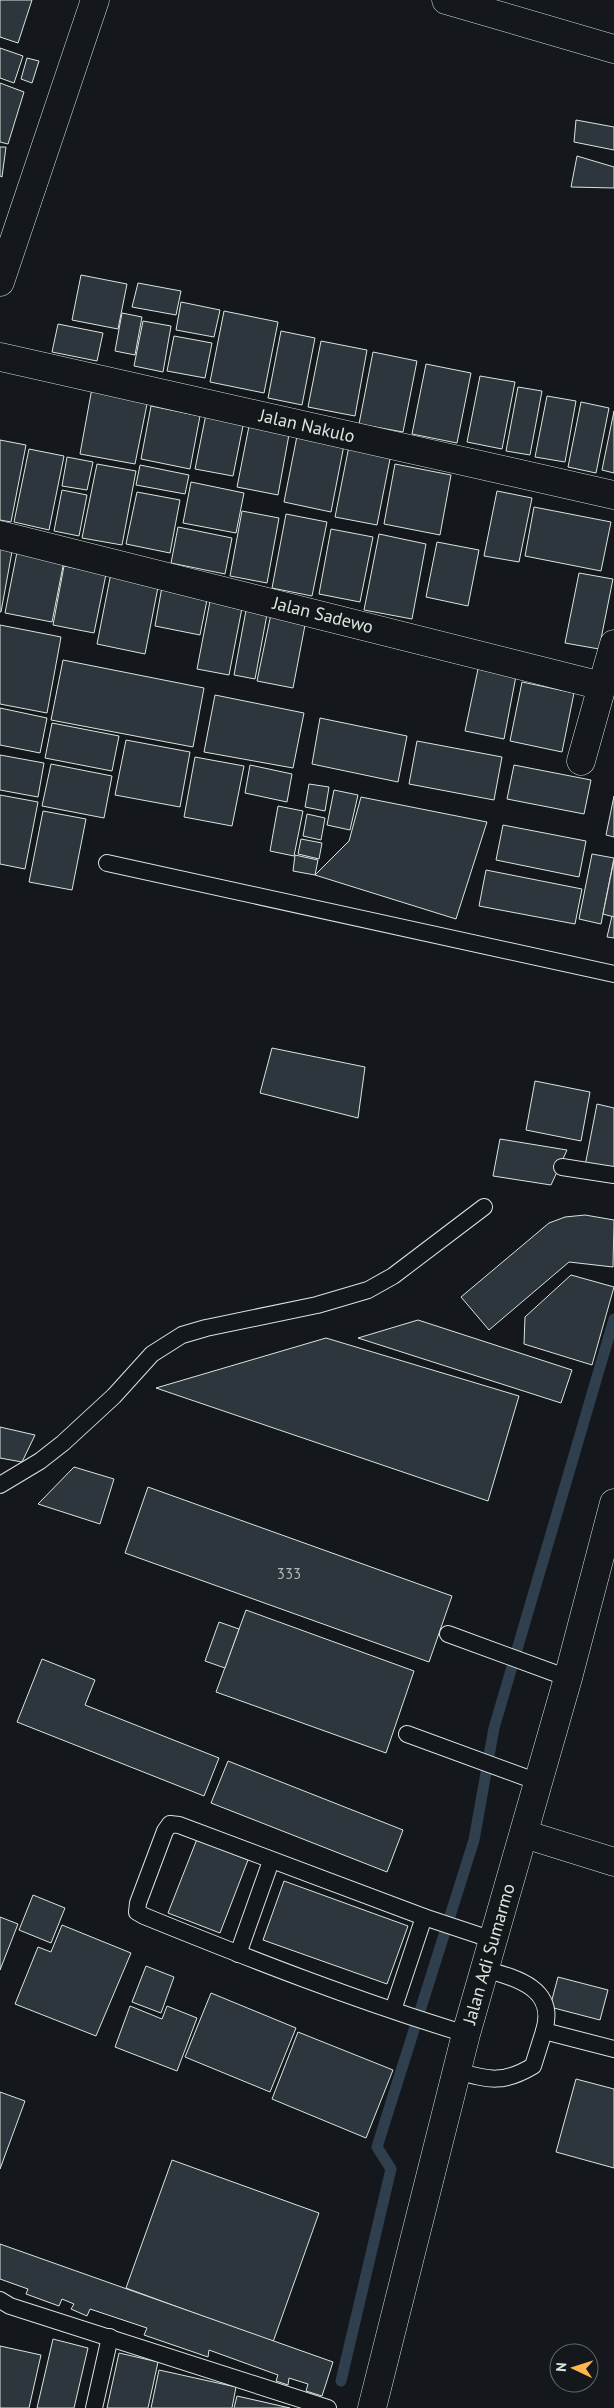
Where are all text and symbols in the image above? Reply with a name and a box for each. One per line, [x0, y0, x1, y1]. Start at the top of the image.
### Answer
street label: Jalan Nakulo [256, 403, 357, 448]
street label: Jalan Sadewo [269, 591, 376, 638]
house number: 333 [277, 1564, 301, 1583]
street label: Jalan Adi Sumarmo [457, 1881, 520, 2028]
north arrow [549, 2343, 599, 2393]
text: N [552, 2362, 570, 2372]

